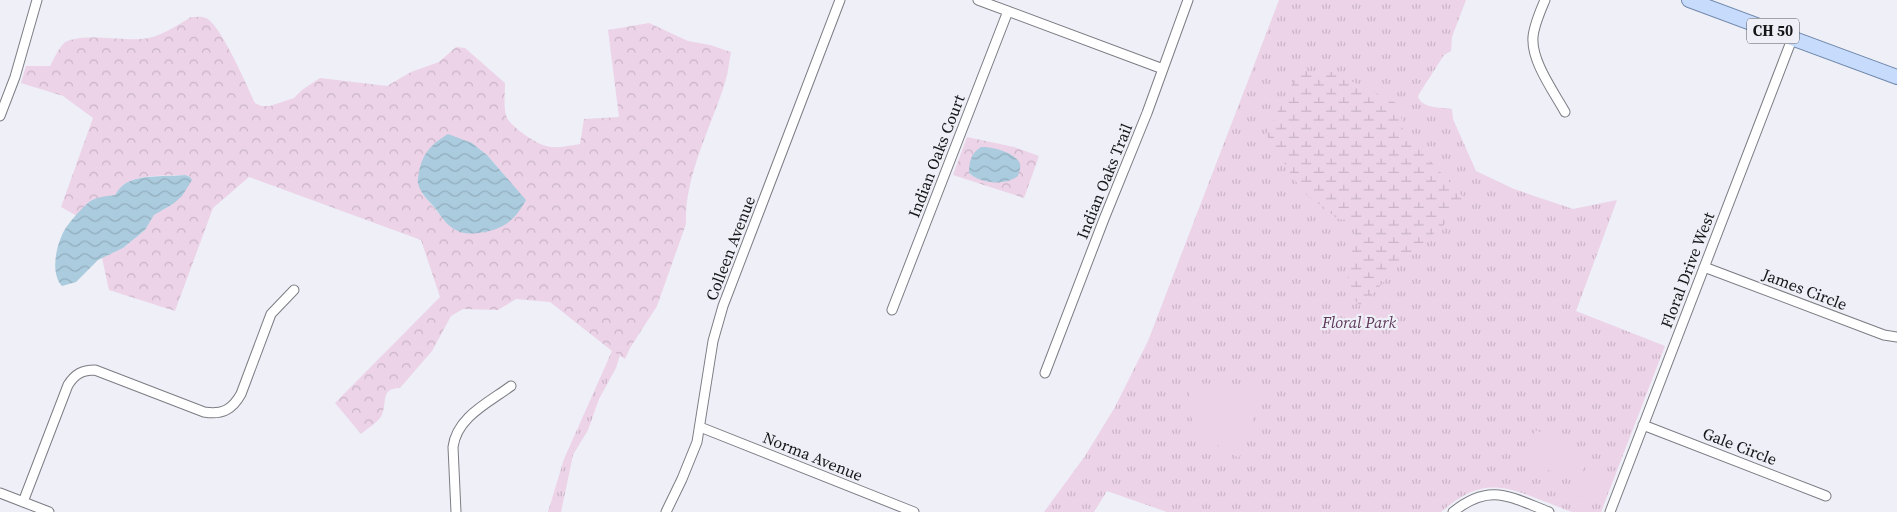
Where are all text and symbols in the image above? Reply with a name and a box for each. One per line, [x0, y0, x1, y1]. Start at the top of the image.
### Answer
road number: CH 50 [1747, 18, 1799, 44]
street label: Indian Oaks Court [902, 91, 970, 221]
street label: Indian Oaks Trail [1071, 120, 1137, 242]
street label: Colleen Avenue [700, 192, 760, 304]
street label: Floral Drive West [1655, 208, 1719, 331]
street label: James Circle [1759, 262, 1850, 315]
park label: Floral Park [1321, 311, 1396, 333]
street label: Gale Circle [1700, 422, 1780, 470]
street label: Norma Avenue [760, 426, 866, 486]

